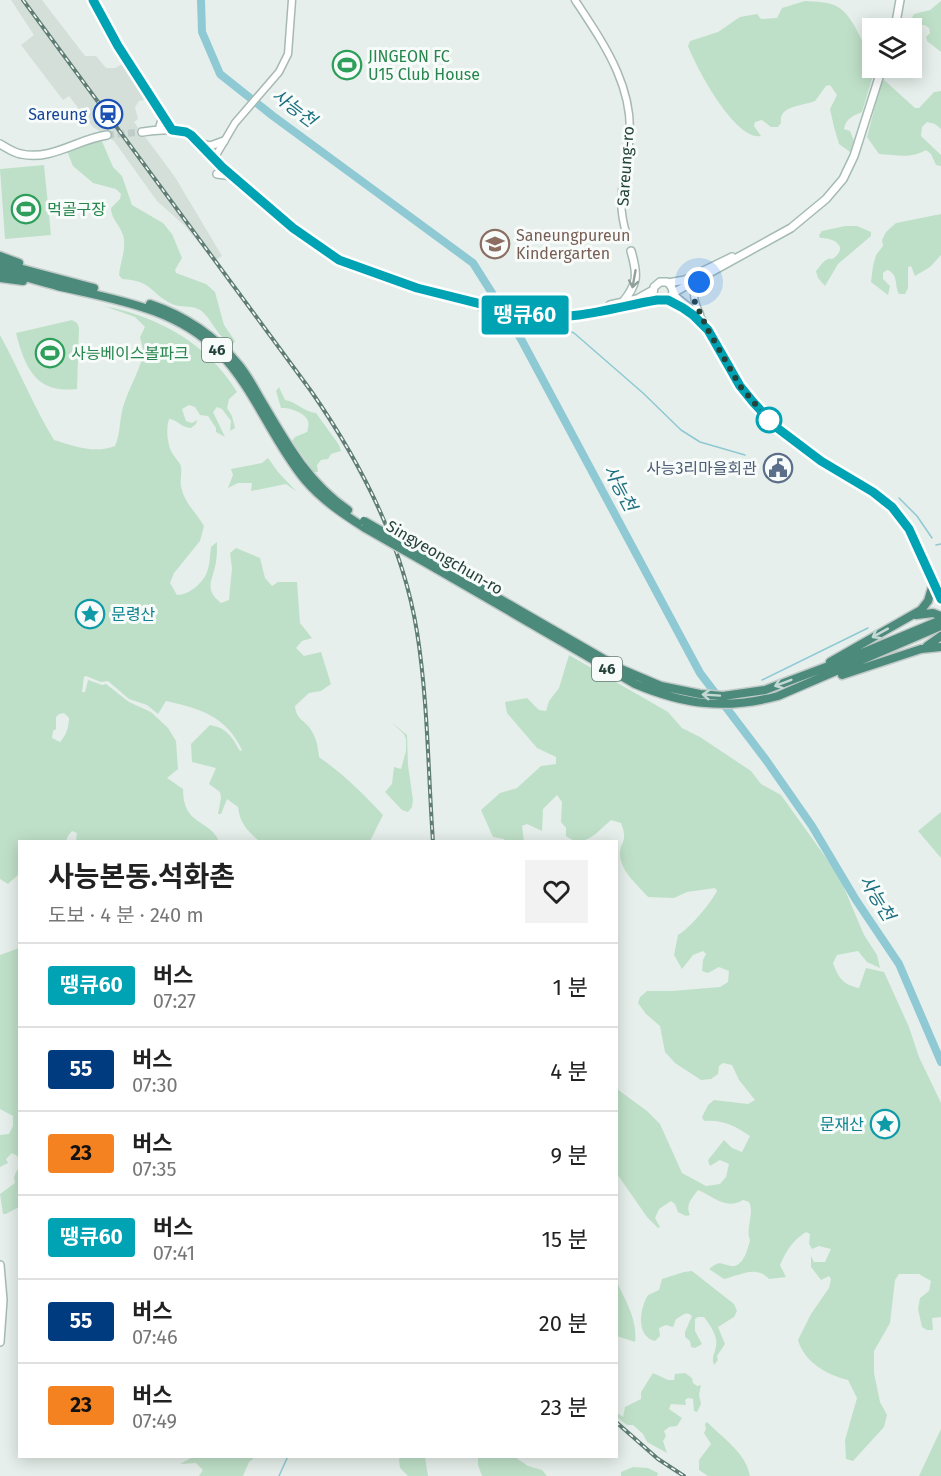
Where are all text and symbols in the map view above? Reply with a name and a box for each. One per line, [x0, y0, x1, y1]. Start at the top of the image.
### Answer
map controls [862, 18, 922, 78]
button: layers [862, 18, 922, 78]
place label: JINGEON FC U15 Club House [368, 47, 480, 84]
sports icon: JINGEON FC U15 Club House [331, 49, 363, 81]
water label: 사능천 [268, 84, 322, 133]
station icon: Sareung [92, 98, 124, 130]
place label: Sareung [28, 105, 88, 124]
street label: Sareung-ro [613, 125, 638, 207]
sports icon: 먹골구장 [10, 193, 42, 225]
place label: 먹골구장 [47, 200, 106, 219]
place label: Saneungpureun Kindergarten [516, 226, 630, 263]
school or university icon: Saneungpureun Kindergarten [479, 228, 511, 260]
your location [684, 267, 714, 297]
one-way arrow [628, 269, 639, 288]
line badge: 땡큐60 [483, 296, 567, 334]
text: 땡큐60 [494, 302, 556, 328]
sports icon: 사능베이스볼파크 [34, 337, 66, 369]
road number: 46 [202, 338, 232, 362]
place label: 사능베이스볼파크 [71, 344, 189, 363]
unlabelled marker [756, 407, 782, 433]
public building icon: 사능3리마을회관 [762, 452, 794, 484]
place label: 사능3리마을회관 [646, 459, 757, 478]
water label: 사능천 [599, 461, 643, 517]
street label: Singyeongchun-ro [383, 516, 506, 599]
place icon: 문령산 [74, 598, 106, 630]
place label: 문령산 [111, 605, 155, 624]
one-way arrow [872, 628, 890, 639]
road number: 46 [592, 657, 622, 681]
one-way arrow [774, 679, 793, 690]
one-way arrow [702, 689, 722, 700]
text: 사능본동.석화촌 [48, 860, 235, 893]
button: heart [525, 860, 588, 923]
water label: 사능천 [855, 871, 901, 927]
text: 도보 · 4 분 · 240 m [48, 903, 204, 927]
text: 버스 [153, 962, 193, 989]
text: 땡큐60 [60, 972, 123, 998]
text: 1 분 [552, 974, 588, 1001]
text: 07:27 [153, 989, 196, 1013]
text: 버스 [132, 1046, 172, 1073]
text: 55 [70, 1056, 92, 1082]
text: 4 분 [550, 1058, 588, 1085]
text: 07:30 [132, 1073, 178, 1097]
place icon: 문재산 [869, 1108, 901, 1140]
place label: 문재산 [820, 1115, 864, 1134]
text: 버스 [132, 1130, 172, 1157]
text: 23 [70, 1140, 92, 1166]
text: 9 분 [550, 1142, 588, 1169]
text: 07:35 [132, 1157, 177, 1181]
text: 버스 [153, 1214, 193, 1241]
text: 땡큐60 [60, 1224, 123, 1250]
text: 15 분 [541, 1226, 588, 1253]
text: 07:41 [153, 1241, 195, 1265]
text: 버스 [132, 1298, 172, 1325]
text: 55 [70, 1308, 92, 1334]
text: 20 분 [539, 1310, 588, 1337]
text: 07:46 [132, 1325, 178, 1349]
text: 버스 [132, 1382, 172, 1409]
text: 23 [70, 1392, 92, 1418]
text: 23 분 [540, 1394, 588, 1421]
text: 07:49 [132, 1409, 177, 1433]

